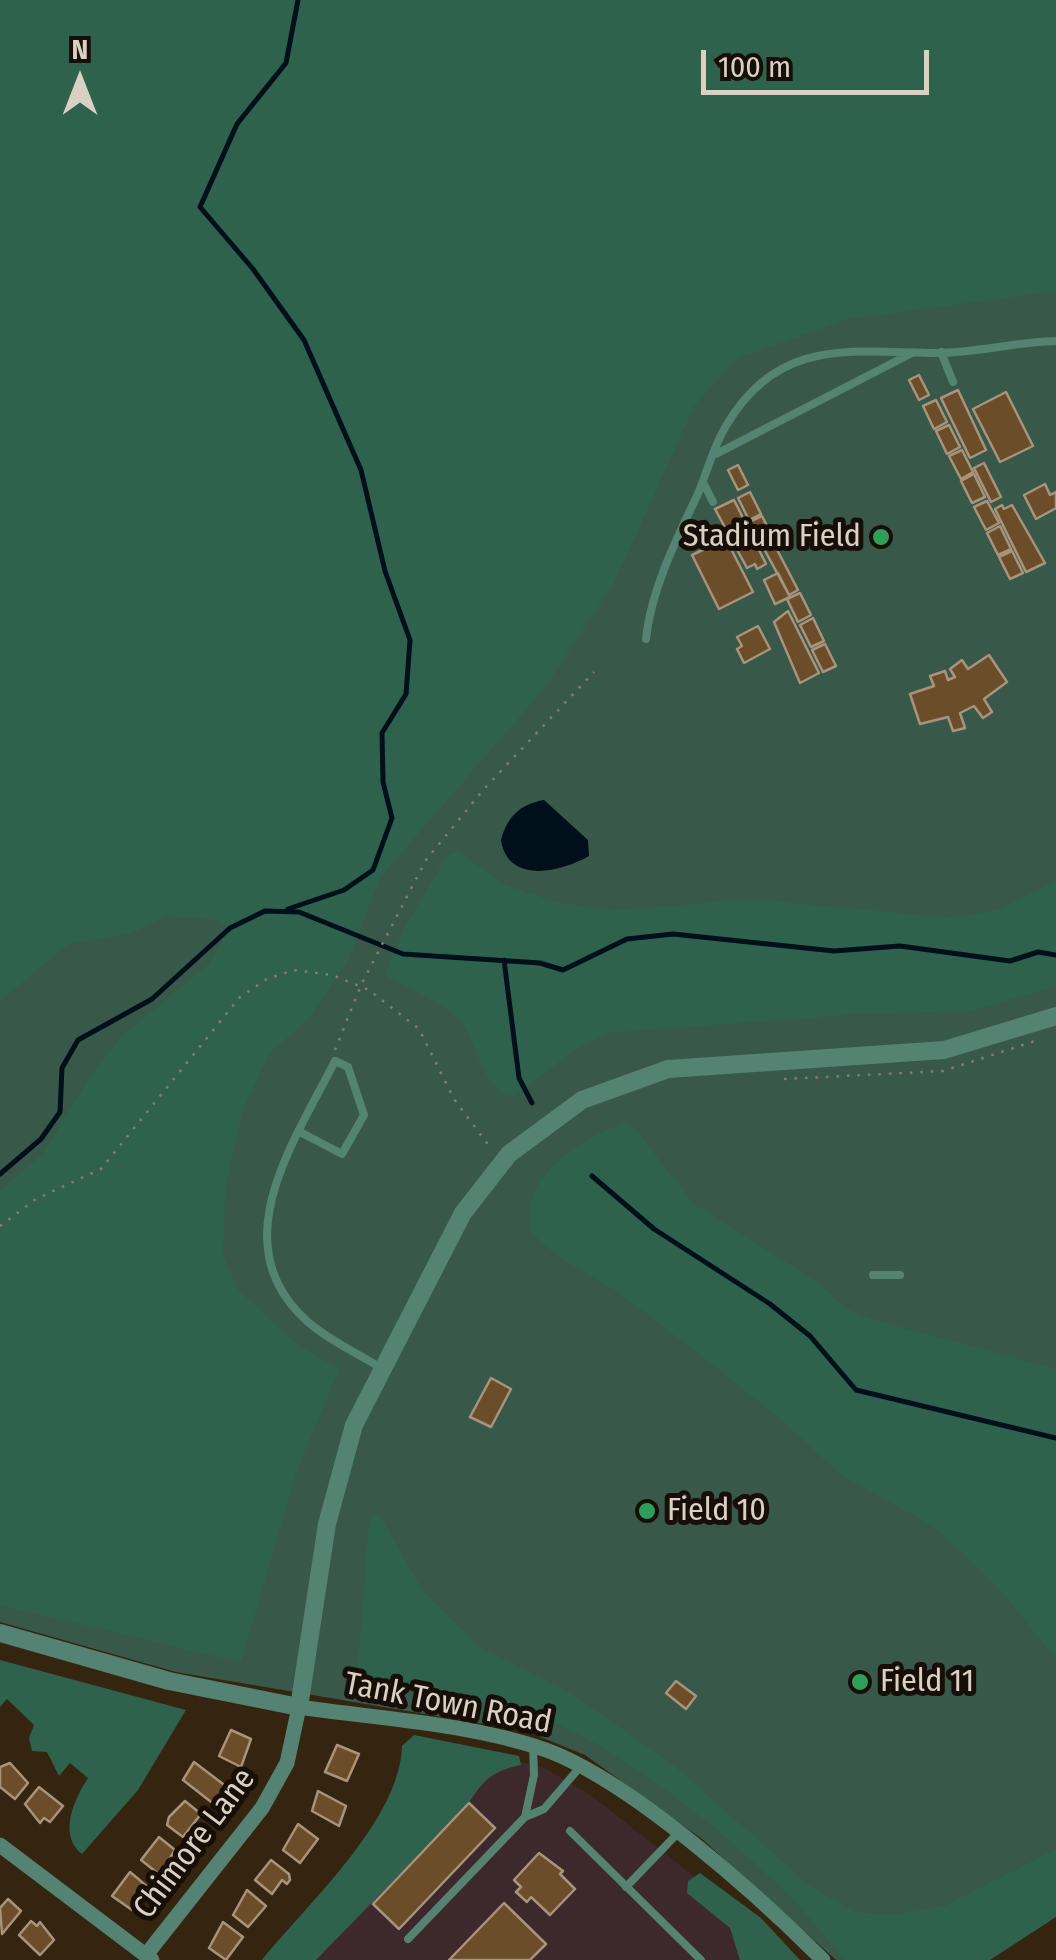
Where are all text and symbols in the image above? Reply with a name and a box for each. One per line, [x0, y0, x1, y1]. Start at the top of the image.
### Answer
north arrow [30, 30, 130, 130]
scale bar [706, 30, 934, 92]
text: N [72, 33, 88, 66]
text: 100 m [718, 49, 791, 85]
place label: Stadium Field [683, 518, 861, 556]
marker: Stadium Field [870, 526, 892, 548]
place label: Field 10 [667, 1492, 766, 1530]
marker: Field 10 [636, 1500, 658, 1522]
place label: Field 11 [880, 1663, 974, 1701]
street label: Tank Town Road [341, 1665, 555, 1743]
marker: Field 11 [849, 1671, 871, 1693]
street label: Chimore Lane [126, 1761, 264, 1927]

